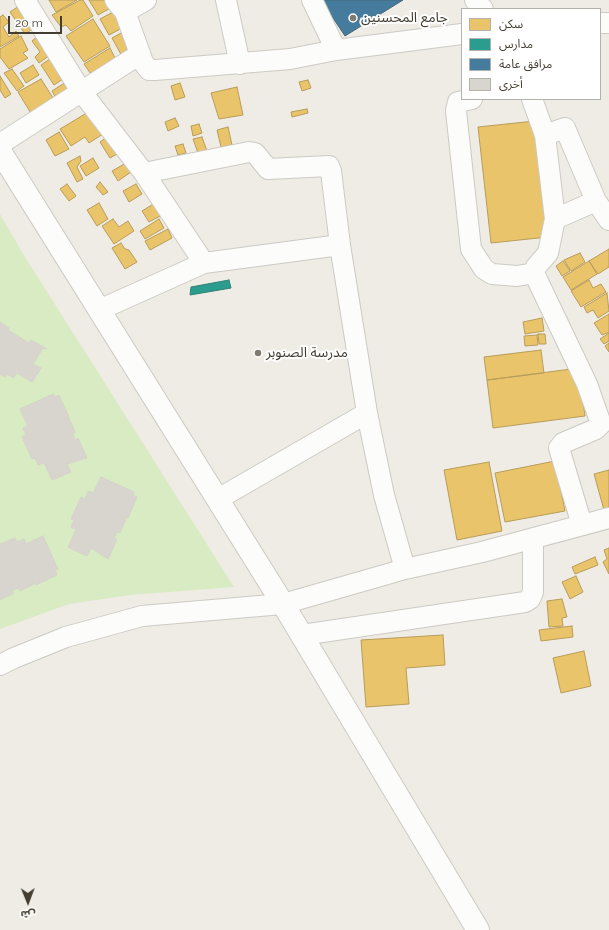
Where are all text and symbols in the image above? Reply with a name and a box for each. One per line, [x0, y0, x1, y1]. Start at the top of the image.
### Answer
scale bar [10, 8, 64, 34]
legend [461, 8, 601, 100]
place label: جامع المحسنين [361, 10, 448, 26]
marker: جامع المحسنين [348, 13, 358, 23]
text: 20 m [15, 16, 43, 30]
text: سكن [499, 17, 523, 31]
text: مدارس [499, 37, 533, 51]
text: مرافق عامة [499, 57, 552, 71]
text: أخرى [499, 77, 523, 91]
place label: مدرسة الصنوبر [266, 345, 348, 361]
marker: مدرسة الصنوبر [253, 348, 263, 358]
north arrow [8, 882, 48, 922]
text: ش [21, 908, 36, 921]

